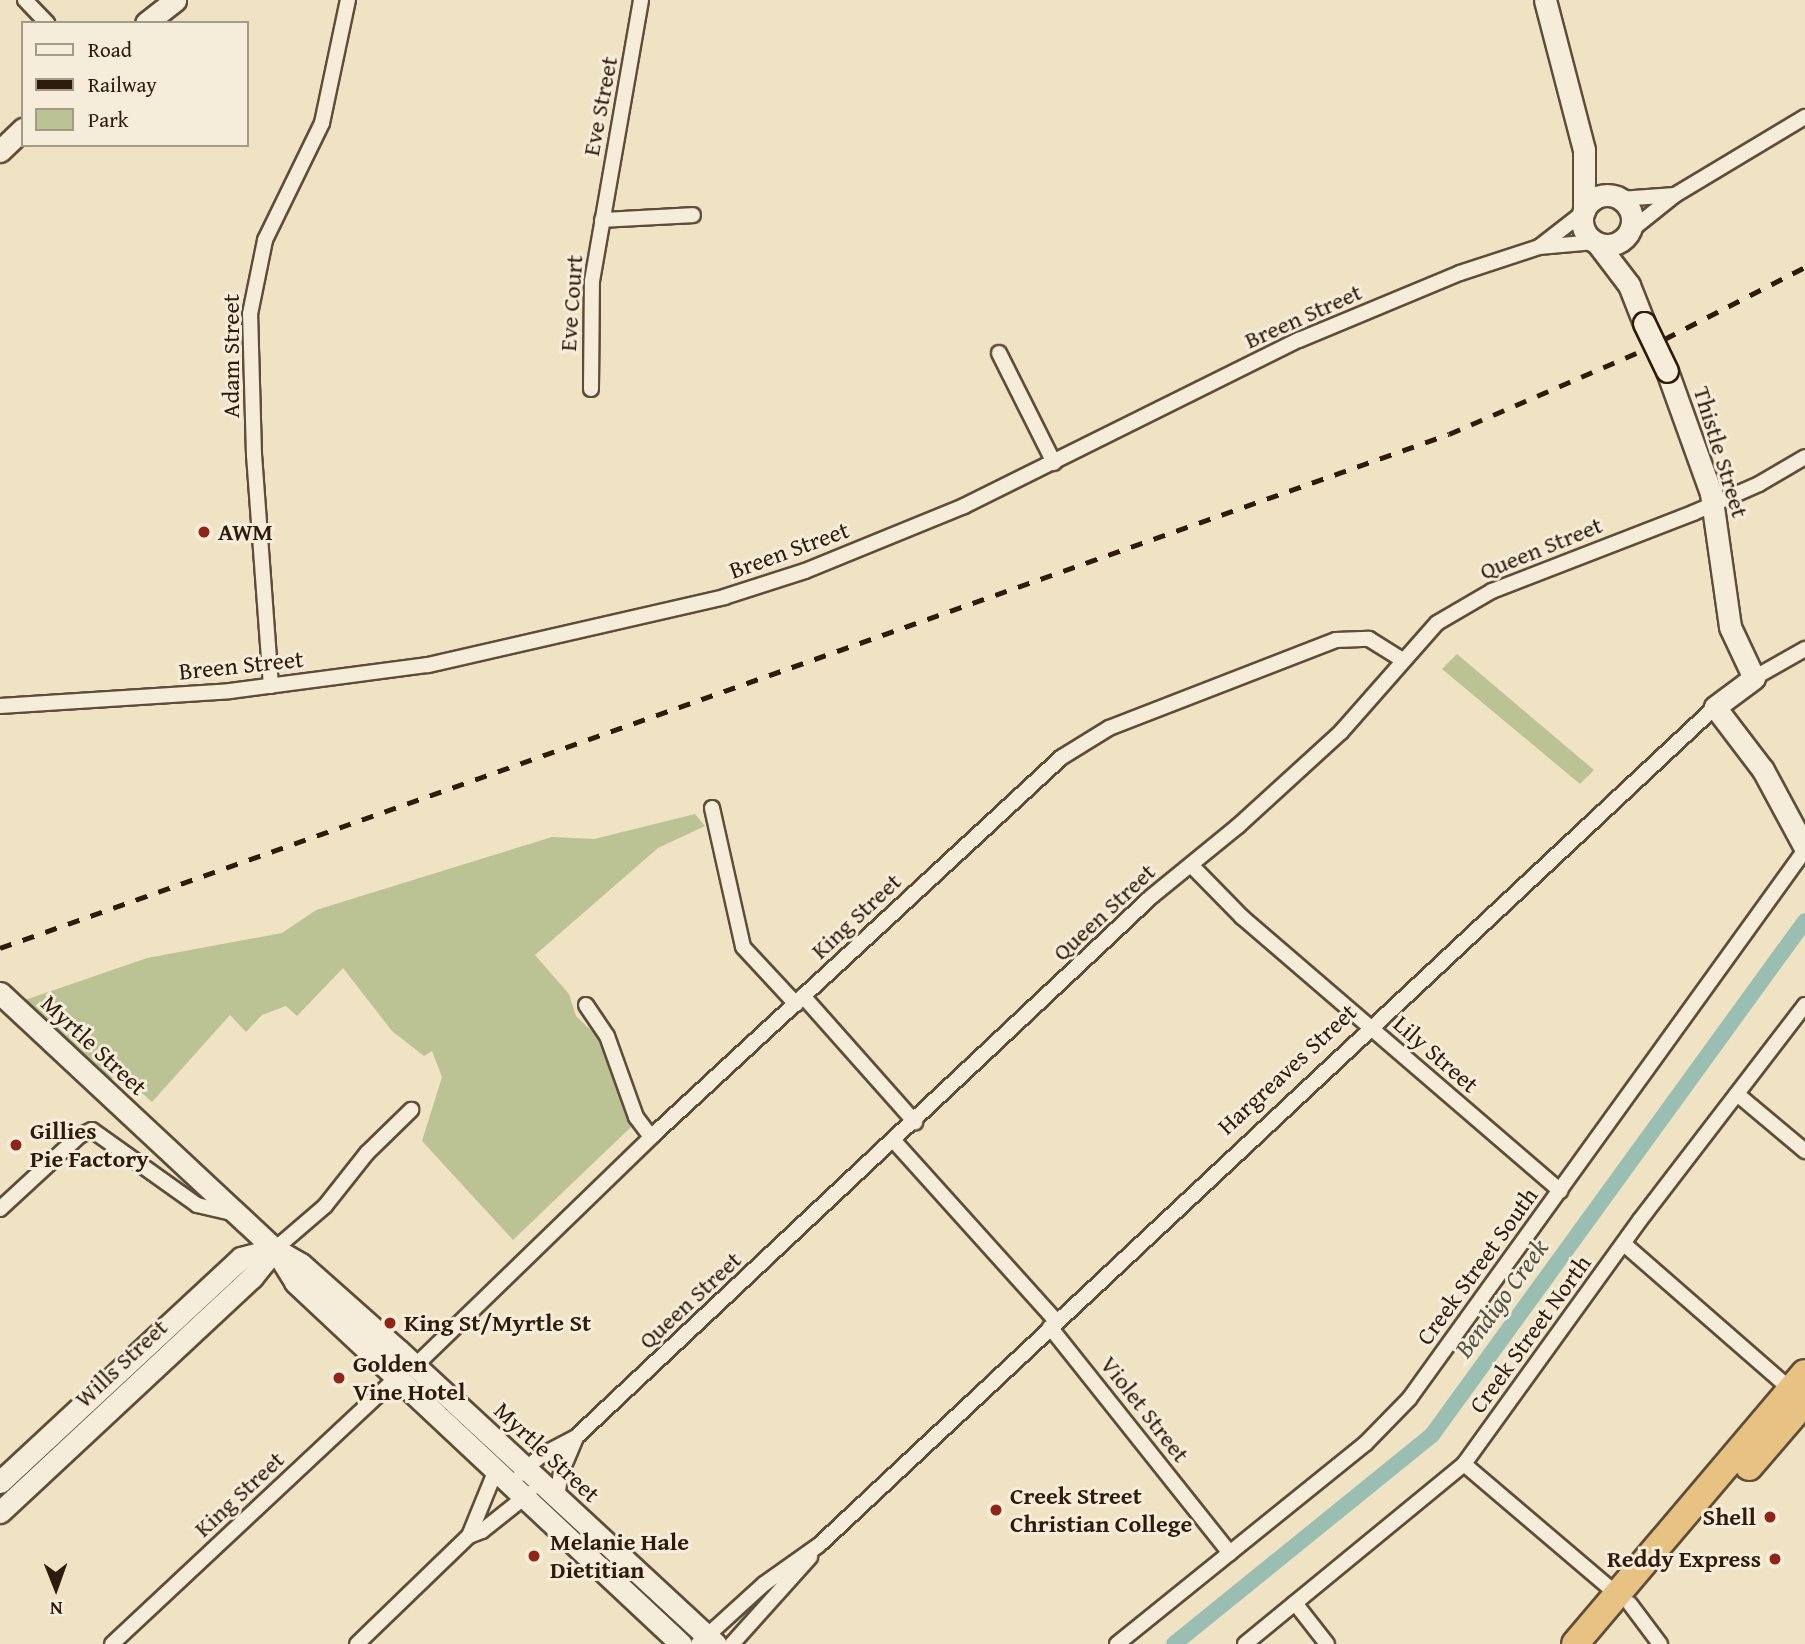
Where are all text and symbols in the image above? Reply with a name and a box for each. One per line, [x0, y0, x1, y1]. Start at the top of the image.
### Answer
legend [21, 21, 248, 147]
text: Road [88, 34, 132, 65]
street label: Eve Street [576, 54, 624, 158]
text: Railway [88, 69, 157, 100]
text: Park [88, 104, 129, 135]
street label: Eve Court [553, 254, 589, 352]
street label: Breen Street [1240, 277, 1366, 355]
street label: Adam Street [217, 294, 245, 418]
street label: Thistle Street [1687, 383, 1755, 521]
street label: Queen Street [1476, 510, 1606, 586]
street label: Breen Street [725, 515, 853, 585]
place label: AWM [218, 518, 273, 546]
marker: AWM [196, 524, 212, 540]
street label: Breen Street [177, 644, 305, 686]
street label: Queen Street [1047, 857, 1161, 967]
street label: King Street [805, 867, 907, 965]
street label: Myrtle Street [35, 989, 153, 1101]
street label: Hargreaves Street [1212, 997, 1362, 1141]
street label: Lily Street [1388, 1009, 1484, 1099]
place label: Gillies Pie Factory [30, 1117, 149, 1173]
marker: Gillies Pie Factory [8, 1137, 24, 1153]
street label: Creek Street South [1410, 1182, 1544, 1350]
water label: Bendigo Creek [1448, 1233, 1554, 1363]
street label: Queen Street [633, 1245, 747, 1355]
street label: Creek Street North [1463, 1249, 1597, 1419]
place label: King St/Myrtle St [404, 1309, 591, 1337]
street label: Wills Street [69, 1313, 173, 1413]
marker: King St/Myrtle St [382, 1315, 398, 1331]
place label: Golden Vine Hotel [353, 1350, 465, 1406]
street label: Violet Street [1095, 1350, 1195, 1468]
marker: Golden Vine Hotel [331, 1370, 347, 1386]
street label: Myrtle Street [488, 1396, 606, 1508]
street label: King Street [188, 1445, 290, 1543]
place label: Creek Street Christian College [1010, 1482, 1192, 1538]
marker: Creek Street Christian College [988, 1502, 1004, 1518]
place label: Shell [1703, 1503, 1756, 1531]
marker: Shell [1762, 1509, 1778, 1525]
place label: Melanie Hale Dietitian [550, 1528, 689, 1584]
place label: Reddy Express [1607, 1545, 1761, 1573]
marker: Melanie Hale Dietitian [524, 1546, 544, 1566]
marker: Reddy Express [1767, 1551, 1783, 1567]
north arrow [21, 1553, 91, 1623]
text: N [50, 1595, 63, 1623]

